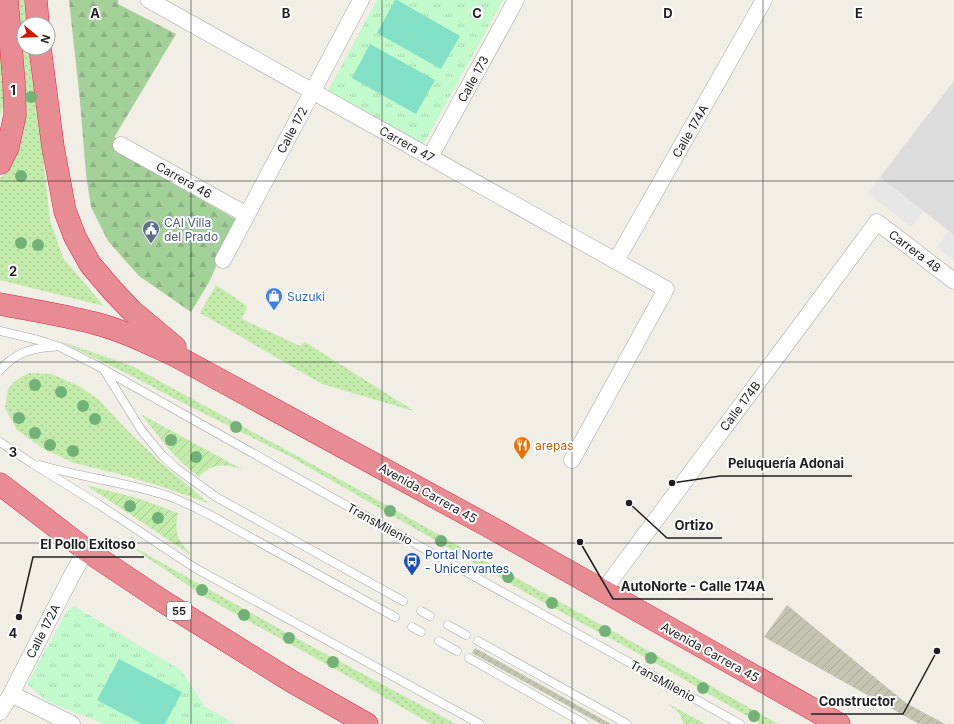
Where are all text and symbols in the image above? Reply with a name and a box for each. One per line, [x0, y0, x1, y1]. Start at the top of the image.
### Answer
text: A [90, 5, 100, 21]
text: B [282, 5, 291, 21]
text: C [472, 5, 482, 21]
text: D [663, 5, 673, 21]
text: E [855, 5, 863, 21]
north arrow [16, 16, 56, 56]
text: N [38, 33, 53, 45]
street label: Calle 173 [454, 53, 492, 105]
text: 1 [10, 82, 16, 98]
street label: Calle 174A [669, 102, 711, 160]
street label: Calle 172 [273, 104, 311, 156]
street label: Carrera 47 [377, 123, 437, 165]
street label: Carrera 46 [154, 159, 214, 201]
place label: CAI Villa del Prado [164, 215, 218, 244]
public building icon: CAI Villa del Prado [141, 219, 161, 244]
street label: Carrera 48 [886, 227, 944, 275]
text: 2 [9, 263, 17, 279]
shop icon: Suzuki [264, 286, 284, 311]
place label: Suzuki [287, 289, 325, 304]
street label: Calle 174B [716, 378, 764, 434]
restaurant icon: arepas [512, 435, 532, 460]
place label: arepas [535, 438, 574, 453]
text: 3 [9, 444, 17, 460]
callout: Peluquería Adonai [720, 451, 852, 476]
text: Peluquería Adonai [728, 455, 844, 471]
street label: Avenida Carrera 45 [376, 460, 480, 526]
street label: TransMilenio [345, 500, 415, 548]
callout: Ortizo [667, 513, 722, 538]
text: Ortizo [674, 517, 714, 533]
callout: El Pollo Exitoso [33, 532, 144, 557]
text: El Pollo Exitoso [40, 536, 136, 552]
place label: Portal Norte - Unicervantes [425, 547, 509, 576]
bus stop icon: Portal Norte - Unicervantes [402, 551, 422, 576]
callout: AutoNorte - Calle 174A [613, 574, 773, 599]
text: AutoNorte - Calle 174A [621, 578, 765, 594]
street label: Calle 172A [23, 601, 63, 661]
road number: 55 [167, 602, 191, 620]
street label: Avenida Carrera 45 [658, 619, 762, 685]
text: 4 [9, 625, 18, 641]
street label: TransMilenio [628, 657, 698, 705]
callout: Constructor [811, 689, 903, 714]
text: Constructor [819, 693, 896, 709]

